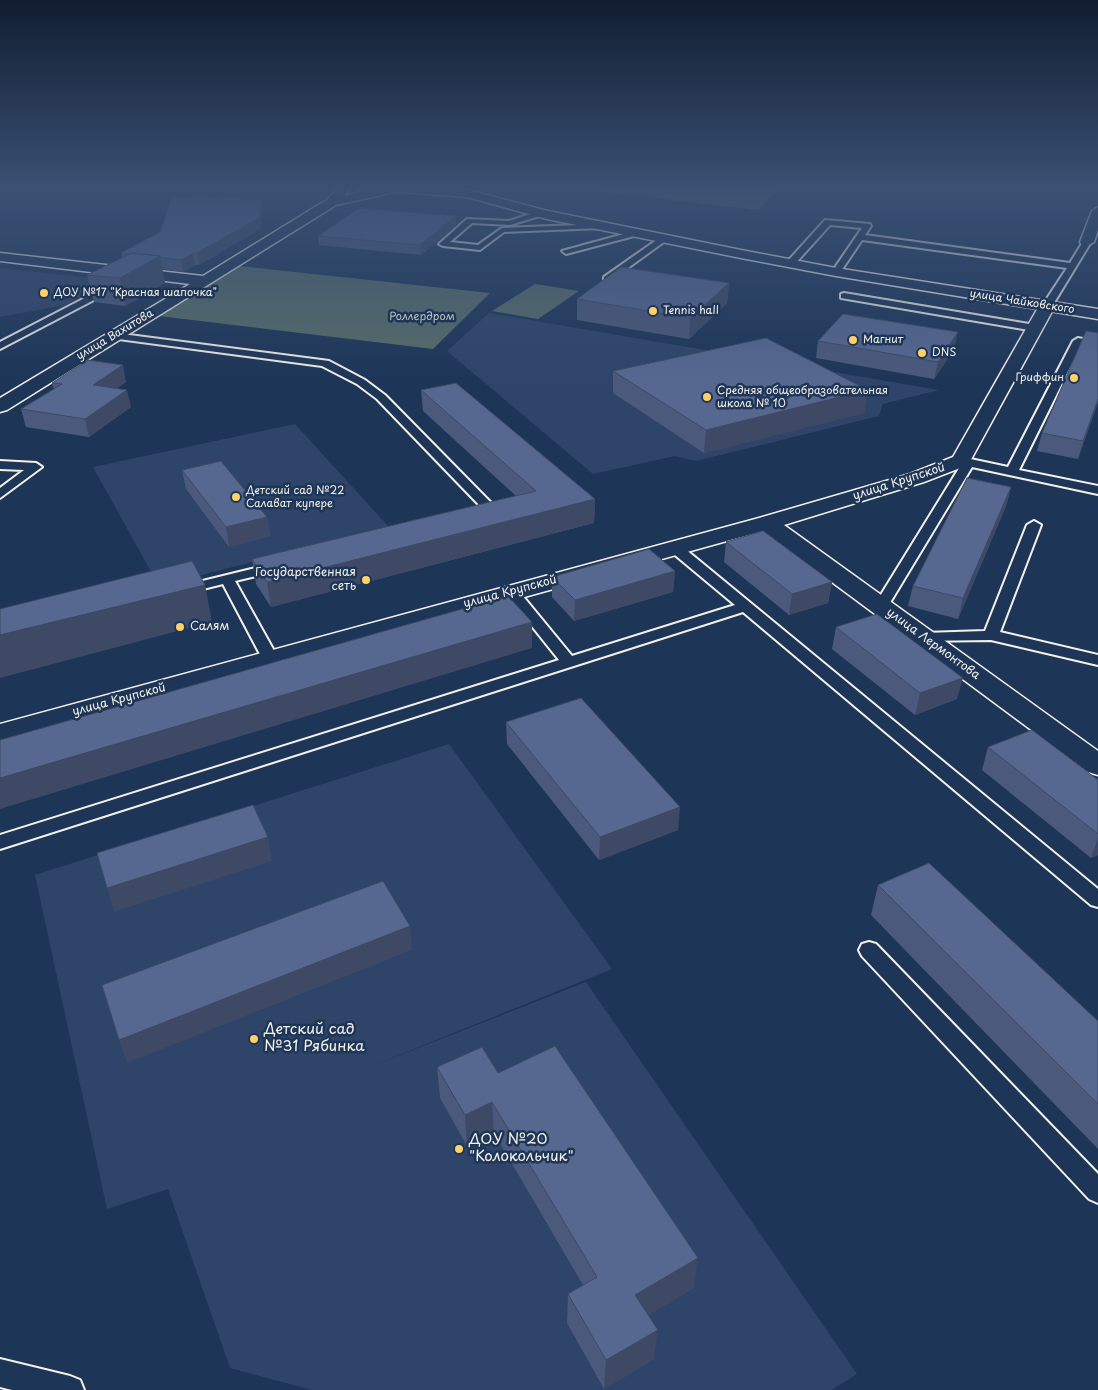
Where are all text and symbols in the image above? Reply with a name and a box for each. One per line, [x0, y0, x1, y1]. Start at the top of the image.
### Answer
place label: ДОУ №17 "Красная шапочка" [54, 286, 217, 300]
marker: ДОУ №17 "Красная шапочка" [38, 287, 50, 299]
street label: улица Чайковского [969, 287, 1075, 317]
place label: Tennis hall [663, 304, 719, 318]
marker: Tennis hall [647, 305, 659, 317]
street label: улица Вахитова [74, 307, 156, 363]
park label: Роллердром [389, 310, 455, 324]
place label: Магнит [863, 333, 903, 347]
marker: Магнит [847, 334, 859, 346]
place label: DNS [932, 346, 956, 360]
marker: DNS [916, 347, 928, 359]
place label: Гриффин [1015, 371, 1064, 385]
marker: Гриффин [1068, 372, 1080, 384]
place label: Средняя общеобразовательная школа № 10 [717, 384, 888, 410]
marker: Средняя общеобразовательная школа № 10 [701, 391, 713, 403]
street label: улица Крупской [851, 460, 947, 504]
place label: Детский сад №22 Салават купере [246, 484, 344, 510]
marker: Детский сад №22 Салават купере [230, 491, 242, 503]
place label: Государственная сеть [255, 566, 356, 594]
street label: улица Крупской [462, 573, 558, 611]
marker: Государственная сеть [360, 574, 372, 586]
street label: улица Лермонтова [883, 605, 983, 683]
place label: Салям [190, 620, 229, 634]
marker: Салям [174, 621, 186, 633]
street label: улица Крупской [71, 681, 167, 719]
place label: Детский сад №31 Рябинка [264, 1021, 365, 1056]
marker: Детский сад №31 Рябинка [248, 1033, 260, 1045]
place label: ДОУ №20 "Колокольчик" [469, 1131, 574, 1166]
marker: ДОУ №20 "Колокольчик" [453, 1143, 465, 1155]

